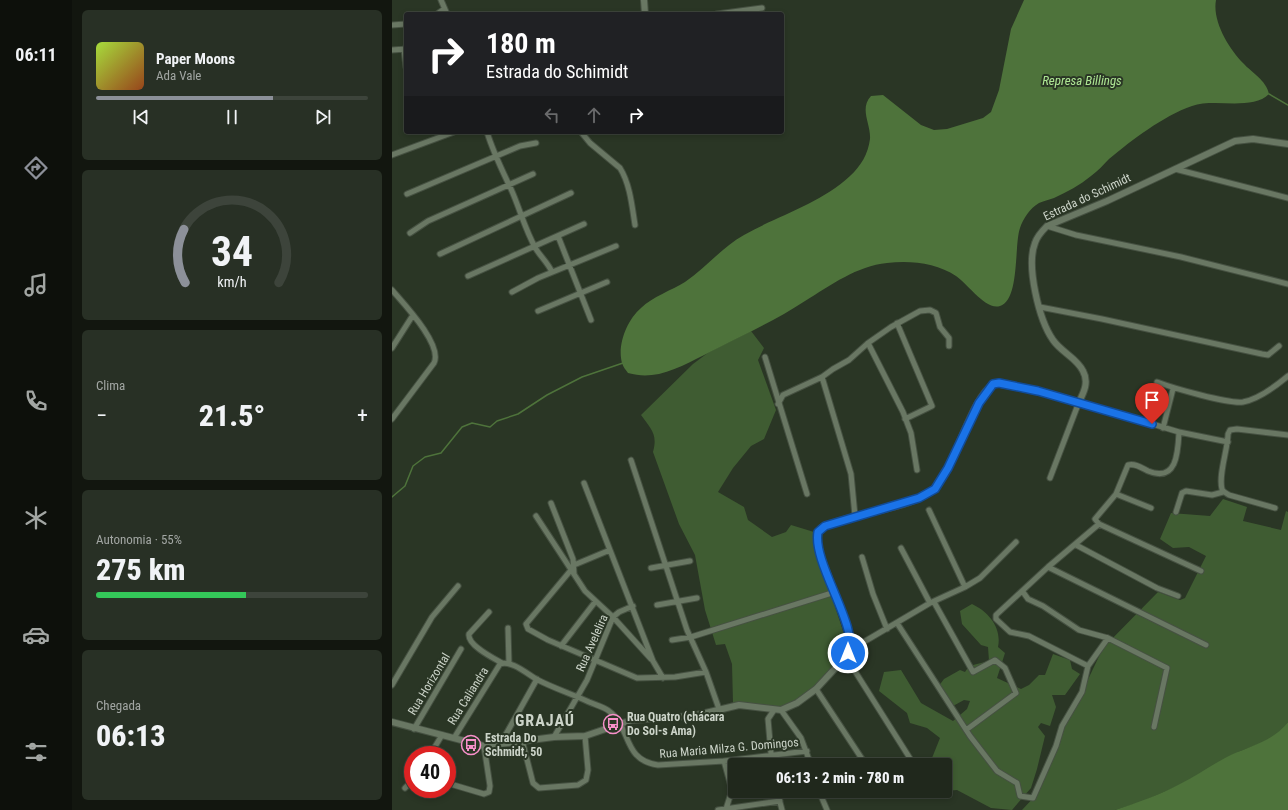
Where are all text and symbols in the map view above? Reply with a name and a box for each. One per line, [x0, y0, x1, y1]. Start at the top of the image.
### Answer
text: 180 m [486, 27, 556, 60]
icon: right [420, 28, 472, 80]
text: 06:11 [15, 44, 57, 65]
text: Paper Moons [156, 50, 235, 68]
text: Estrada do Schimidt [486, 61, 628, 82]
text: Ada Vale [156, 68, 201, 83]
water label: Represa Billings [1042, 73, 1122, 88]
icon: left [541, 104, 563, 126]
icon: ahead [583, 104, 605, 126]
icon: right [625, 104, 647, 126]
icon: previous [130, 106, 152, 128]
icon: pause [221, 106, 243, 128]
icon: next [312, 106, 334, 128]
icon: directions [22, 154, 50, 182]
street label: Estrada do Schimidt [1041, 170, 1133, 223]
text: 34 [211, 227, 253, 276]
icon: music [22, 271, 50, 299]
text: km/h [217, 274, 247, 290]
text: Clima [96, 378, 125, 393]
pin [1135, 383, 1169, 424]
icon: phone [22, 387, 50, 415]
icon: arrive [1141, 389, 1163, 411]
text: 21.5° [199, 398, 265, 433]
text: − [96, 403, 107, 428]
text: + [357, 403, 368, 428]
icon: climate [22, 504, 50, 532]
text: Autonomia · 55% [96, 532, 182, 547]
text: 275 km [96, 552, 185, 587]
street label: Rua Avelelira [573, 612, 611, 674]
icon: car [22, 621, 50, 649]
position arrow [827, 632, 869, 674]
street label: Rua Horizontal [405, 651, 453, 717]
street label: Rua Caliandra [445, 664, 491, 727]
text: Chegada [96, 698, 141, 713]
place label: Rua Quatro (chácara Do Sol-s Ama) [627, 710, 725, 738]
district label: GRAJAÚ [515, 711, 575, 730]
bus stop icon: Rua Quatro (chácara Do Sol-s Ama) [602, 713, 624, 735]
text: 06:13 [96, 718, 165, 753]
place label: Estrada Do Schmidt, 50 [485, 731, 542, 759]
bus stop icon: Estrada Do Schmidt, 50 [460, 734, 482, 756]
street label: Rua Maria Milza G. Domingos [659, 735, 799, 761]
icon: filters [22, 738, 50, 766]
speed limit sign: 40 [404, 746, 456, 798]
text: 06:13 · 2 min · 780 m [776, 769, 904, 787]

